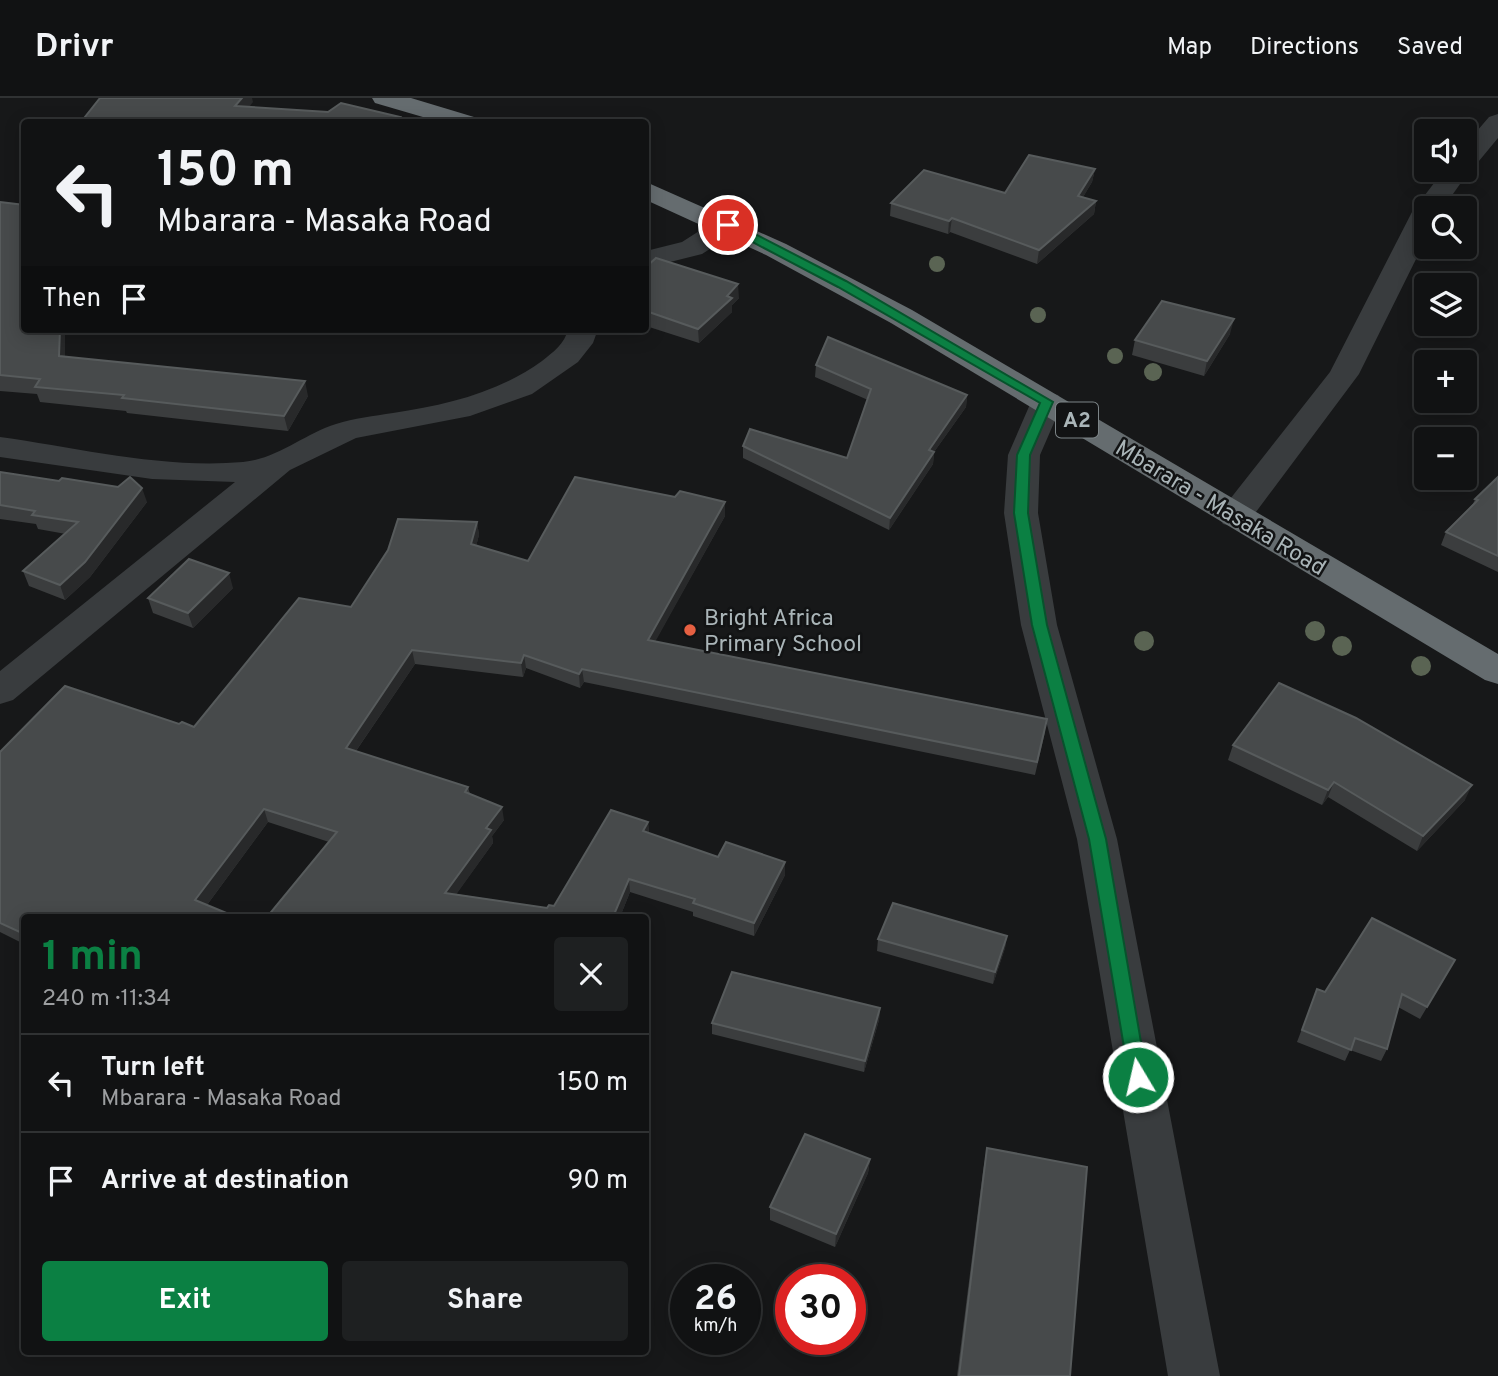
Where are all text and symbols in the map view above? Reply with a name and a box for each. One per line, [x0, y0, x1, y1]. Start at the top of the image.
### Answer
text: Drivr [35, 27, 114, 69]
text: Map [1167, 33, 1212, 63]
text: Directions [1250, 33, 1359, 63]
text: Saved [1397, 33, 1463, 63]
map controls [1414, 119, 1477, 490]
button: sound [1414, 119, 1477, 182]
text: 150 m [157, 142, 294, 204]
icon: left [42, 147, 133, 238]
pin [698, 195, 758, 255]
button: search [1414, 196, 1477, 259]
text: Mbarara - Masaka Road [157, 203, 492, 243]
icon: arrive [709, 206, 747, 244]
button: layers [1414, 273, 1477, 336]
icon: arrive [115, 280, 153, 318]
text: Then [42, 283, 101, 316]
button: + [1414, 350, 1477, 413]
road number: A2 [1056, 402, 1098, 438]
button: − [1414, 427, 1477, 490]
street label: Mbarara - Masaka Road [1109, 435, 1330, 584]
place label: Bright Africa Primary School [704, 605, 862, 660]
marker: Bright Africa Primary School [682, 622, 698, 638]
text: 1 min [42, 932, 143, 985]
button: close [554, 937, 628, 1011]
text: 240 m · 11:34 [42, 985, 171, 1014]
position arrow [1101, 1040, 1175, 1114]
text: Turn left [101, 1052, 205, 1085]
icon: left [42, 1064, 80, 1102]
text: 150 m [557, 1067, 628, 1100]
text: Mbarara - Masaka Road [101, 1085, 342, 1114]
icon: arrive [42, 1162, 80, 1200]
text: Arrive at destination [101, 1165, 349, 1198]
text: 90 m [568, 1165, 628, 1198]
button: Exit [42, 1261, 328, 1341]
button: Share [342, 1261, 628, 1341]
speed limit sign: 30 [775, 1264, 866, 1355]
text: 26 [694, 1278, 737, 1322]
text: km/h [694, 1315, 737, 1338]

